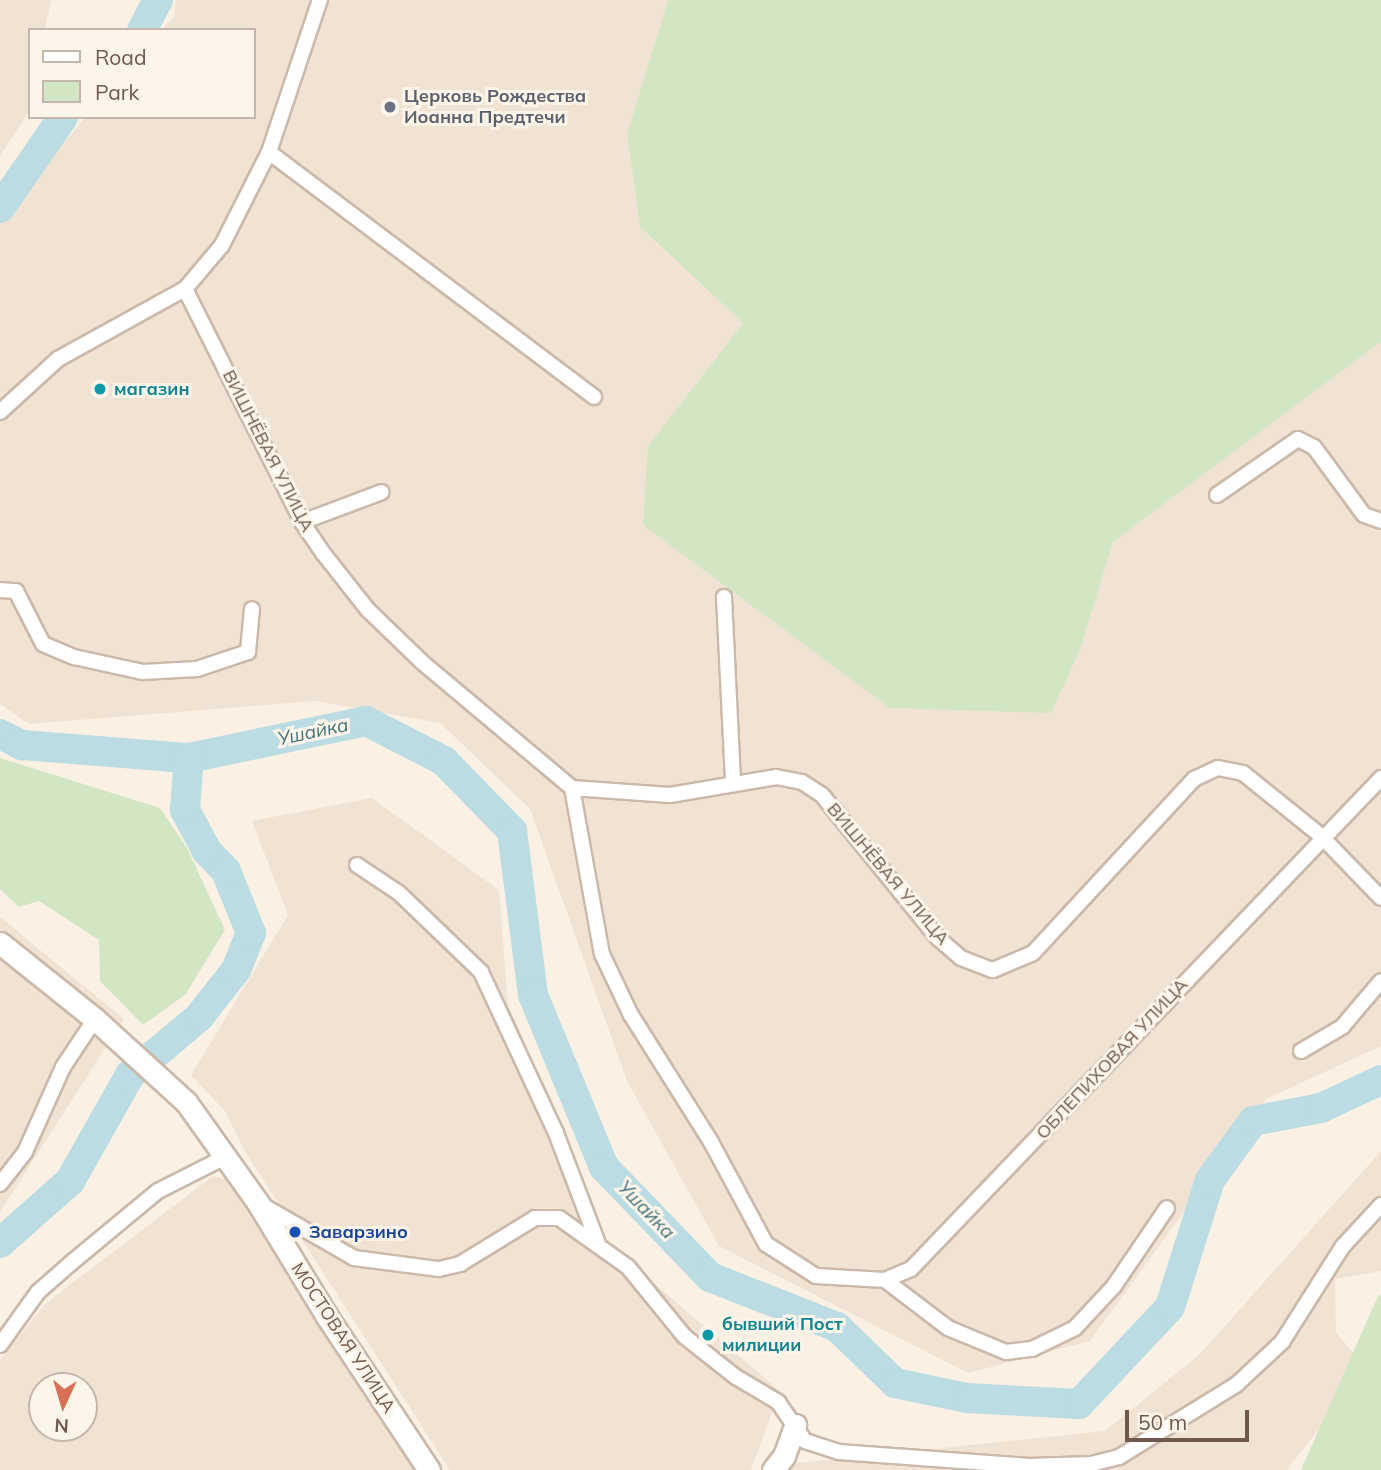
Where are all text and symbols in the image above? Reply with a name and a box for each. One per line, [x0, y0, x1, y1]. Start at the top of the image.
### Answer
legend [28, 28, 256, 119]
text: Road [95, 44, 146, 70]
text: Park [95, 79, 139, 105]
place label: Церковь Рождества Иоанна Предтечи [404, 86, 586, 128]
marker: Церковь Рождества Иоанна Предтечи [382, 99, 398, 115]
street label: ВИШНЁВАЯ УЛИЦА [218, 366, 318, 536]
place label: магазин [114, 378, 190, 400]
marker: магазин [92, 381, 108, 397]
water label: Ушайка [275, 713, 351, 751]
street label: ВИШНЁВАЯ УЛИЦА [822, 799, 954, 949]
street label: ОБЛЕПИХОВАЯ УЛИЦА [1032, 974, 1192, 1144]
water label: Ушайка [613, 1176, 679, 1244]
place label: Заварзино [309, 1221, 408, 1243]
marker: Заварзино [287, 1224, 303, 1240]
street label: МОСТОВАЯ УЛИЦА [286, 1259, 400, 1417]
place label: бывший Пост милиции [722, 1314, 843, 1356]
marker: бывший Пост милиции [700, 1327, 716, 1343]
north arrow [28, 1372, 98, 1442]
scale bar [1129, 1396, 1253, 1440]
text: 50 m [1138, 1409, 1187, 1435]
text: N [54, 1413, 70, 1438]

